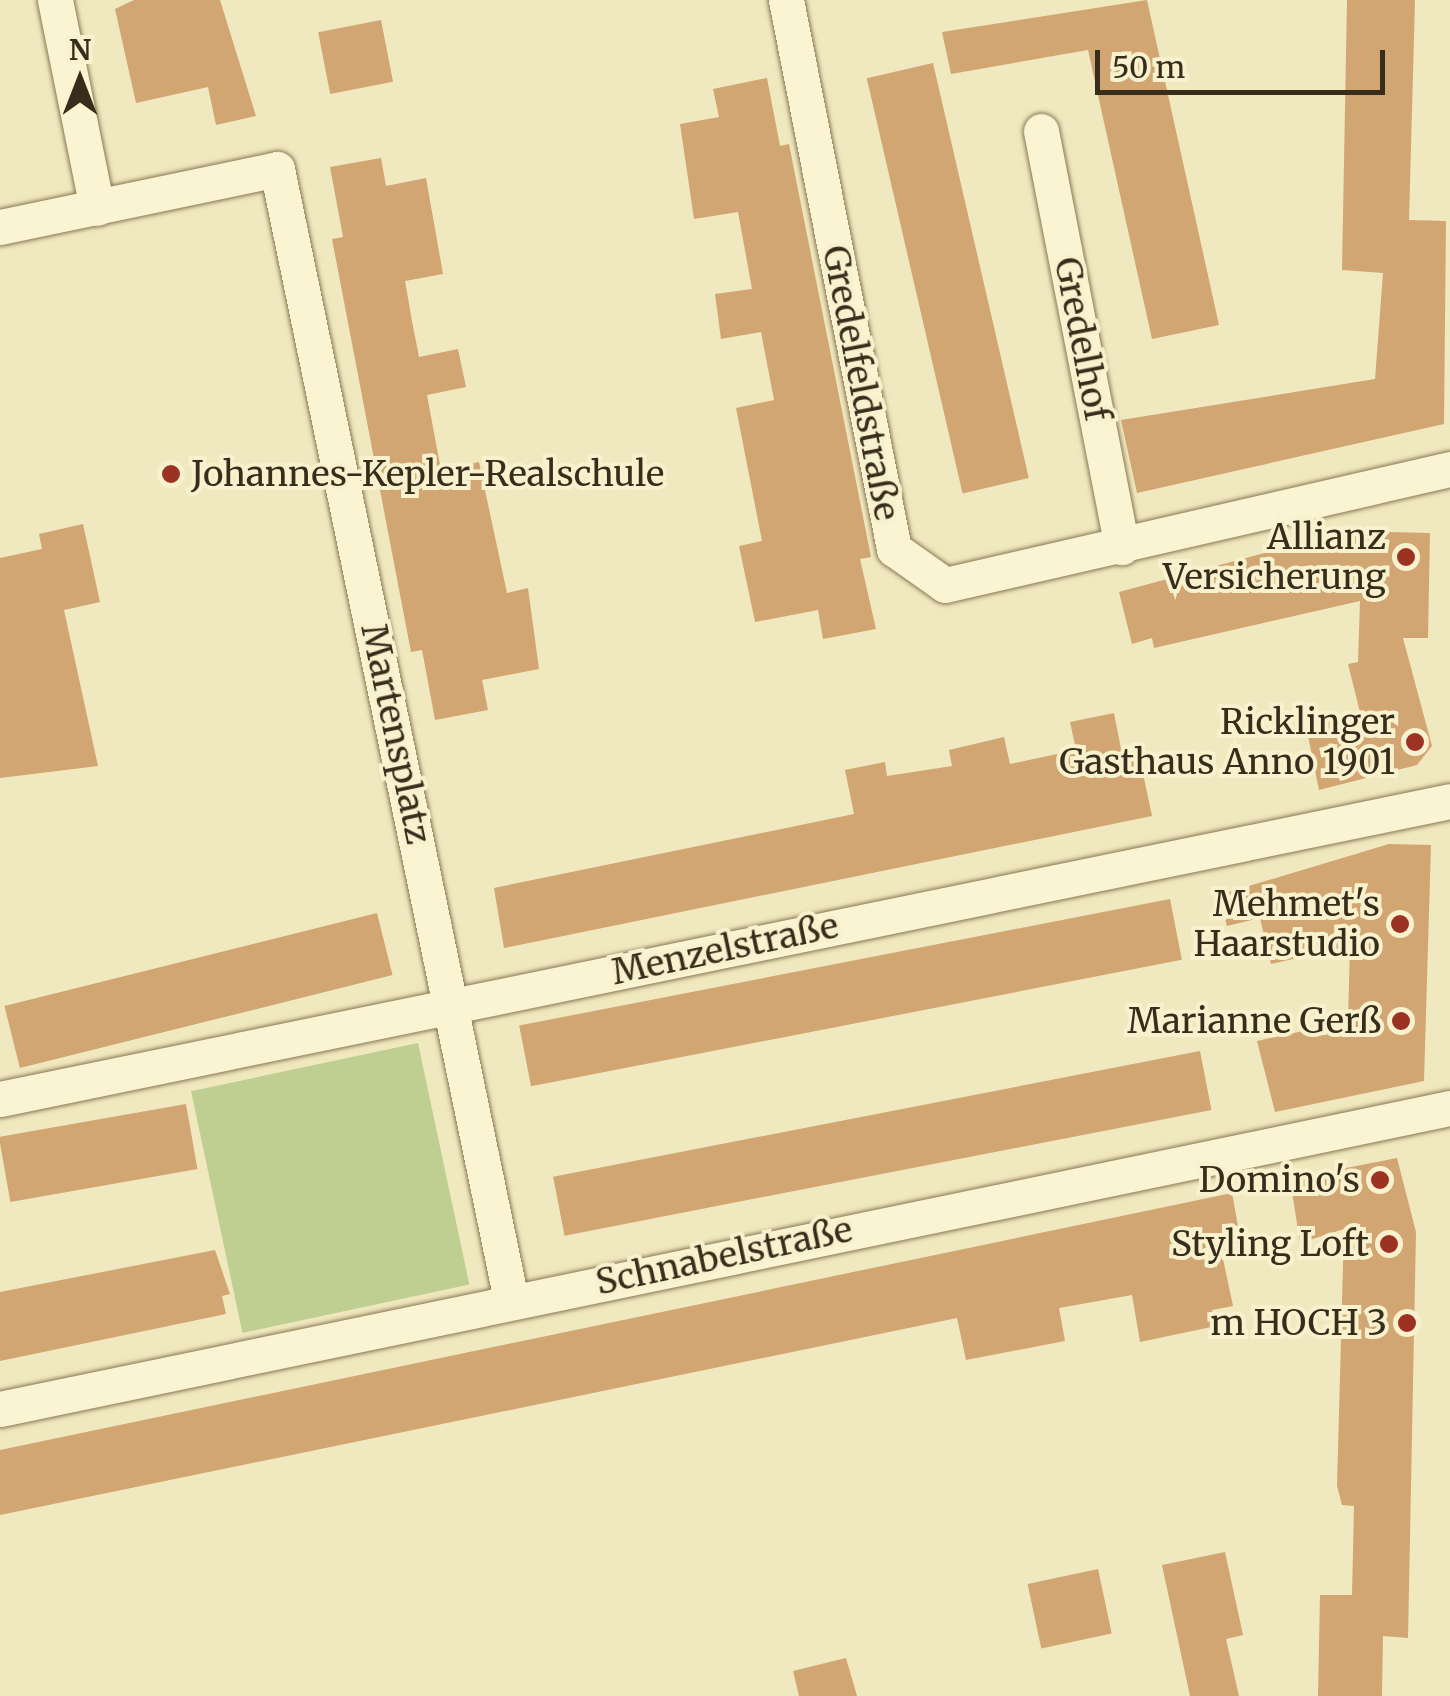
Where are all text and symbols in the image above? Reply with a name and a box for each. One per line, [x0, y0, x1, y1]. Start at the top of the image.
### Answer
north arrow [30, 30, 130, 130]
scale bar [1100, 30, 1390, 92]
text: N [69, 32, 91, 68]
text: 50 m [1112, 48, 1185, 86]
street label: Gredelfeldstraße [814, 242, 908, 524]
street label: Gredelhof [1046, 254, 1118, 424]
place label: Johannes-Kepler-Realschule [191, 453, 664, 495]
marker: Johannes-Kepler-Realschule [160, 463, 182, 485]
place label: Allianz Versicherung [1163, 516, 1386, 598]
marker: Allianz Versicherung [1395, 546, 1417, 568]
street label: Martensplatz [352, 620, 440, 848]
place label: Ricklinger Gasthaus Anno 1901 [1059, 701, 1395, 783]
marker: Ricklinger Gasthaus Anno 1901 [1404, 731, 1426, 753]
place label: Mehmet's Haarstudio [1194, 883, 1380, 965]
street label: Menzelstraße [608, 904, 842, 994]
marker: Mehmet's Haarstudio [1389, 913, 1411, 935]
place label: Marianne Gerß [1127, 1000, 1381, 1042]
marker: Marianne Gerß [1390, 1010, 1412, 1032]
place label: Domino's [1199, 1159, 1360, 1201]
marker: Domino's [1369, 1169, 1391, 1191]
street label: Schnabelstraße [592, 1208, 856, 1304]
place label: Styling Loft [1171, 1223, 1369, 1265]
marker: Styling Loft [1378, 1233, 1400, 1255]
place label: m HOCH 3 [1210, 1302, 1387, 1344]
marker: m HOCH 3 [1396, 1312, 1418, 1334]

